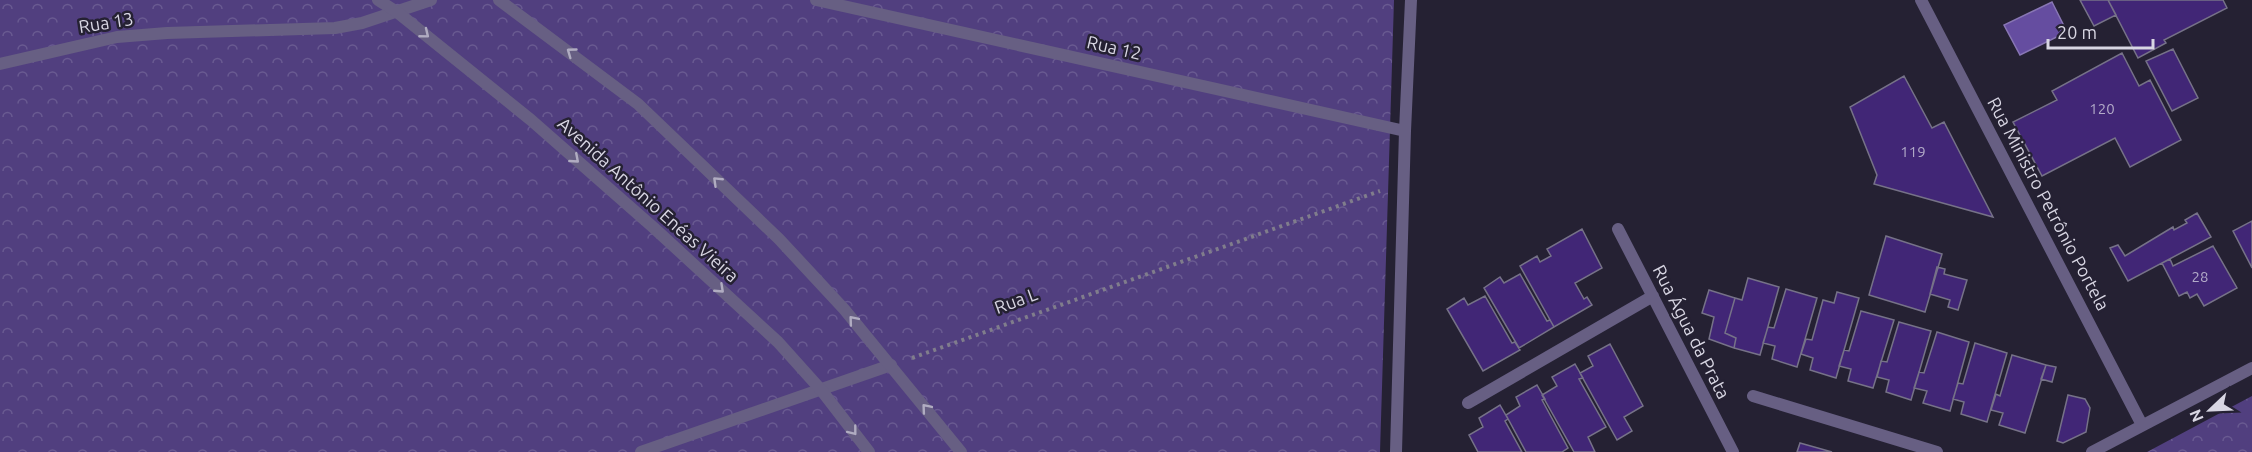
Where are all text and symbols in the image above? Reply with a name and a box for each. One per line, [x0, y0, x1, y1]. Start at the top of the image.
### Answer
street label: Rua 13 [77, 8, 135, 36]
scale bar [2048, 12, 2153, 50]
text: 20 m [2057, 22, 2097, 42]
one-way arrow [418, 27, 429, 38]
street label: Rua 12 [1085, 31, 1143, 63]
one-way arrow [566, 49, 577, 60]
street label: Rua Ministro Petrônio Portela [1984, 93, 2114, 314]
house number: 120 [2089, 100, 2115, 117]
street label: Avenida Antônio Enéas Vieira [554, 113, 743, 286]
house number: 119 [1900, 143, 1926, 160]
one-way arrow [568, 152, 579, 163]
one-way arrow [714, 177, 725, 188]
street label: Rua Água da Prata [1649, 261, 1735, 402]
house number: 28 [2192, 268, 2208, 285]
one-way arrow [714, 282, 724, 293]
street label: Rua L [992, 283, 1040, 317]
one-way arrow [849, 316, 860, 327]
north arrow [2180, 380, 2240, 440]
one-way arrow [923, 404, 934, 415]
text: N [2186, 407, 2207, 425]
one-way arrow [846, 425, 857, 436]

